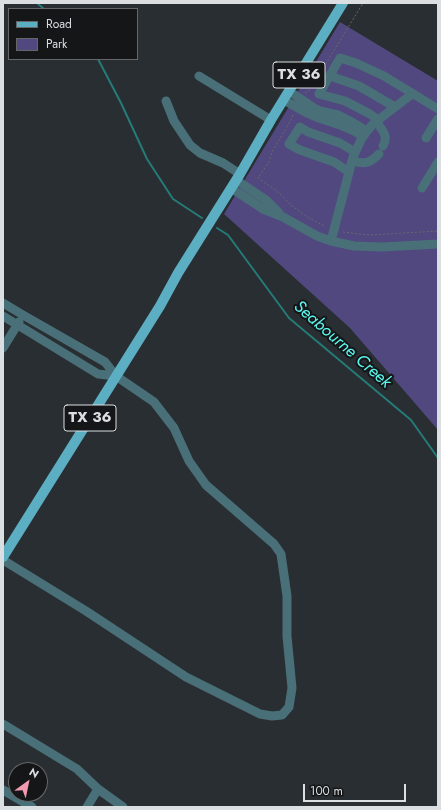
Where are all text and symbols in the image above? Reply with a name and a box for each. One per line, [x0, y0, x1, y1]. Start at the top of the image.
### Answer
legend [8, 8, 138, 60]
text: Road [46, 15, 72, 33]
text: Park [46, 35, 67, 53]
road number: TX 36 [273, 62, 325, 88]
water label: Seabourne Creek [289, 297, 395, 393]
road number: TX 36 [64, 405, 116, 431]
north arrow [8, 762, 48, 802]
text: N [26, 764, 42, 782]
scale bar [305, 776, 408, 802]
text: 100 m [310, 782, 343, 800]

